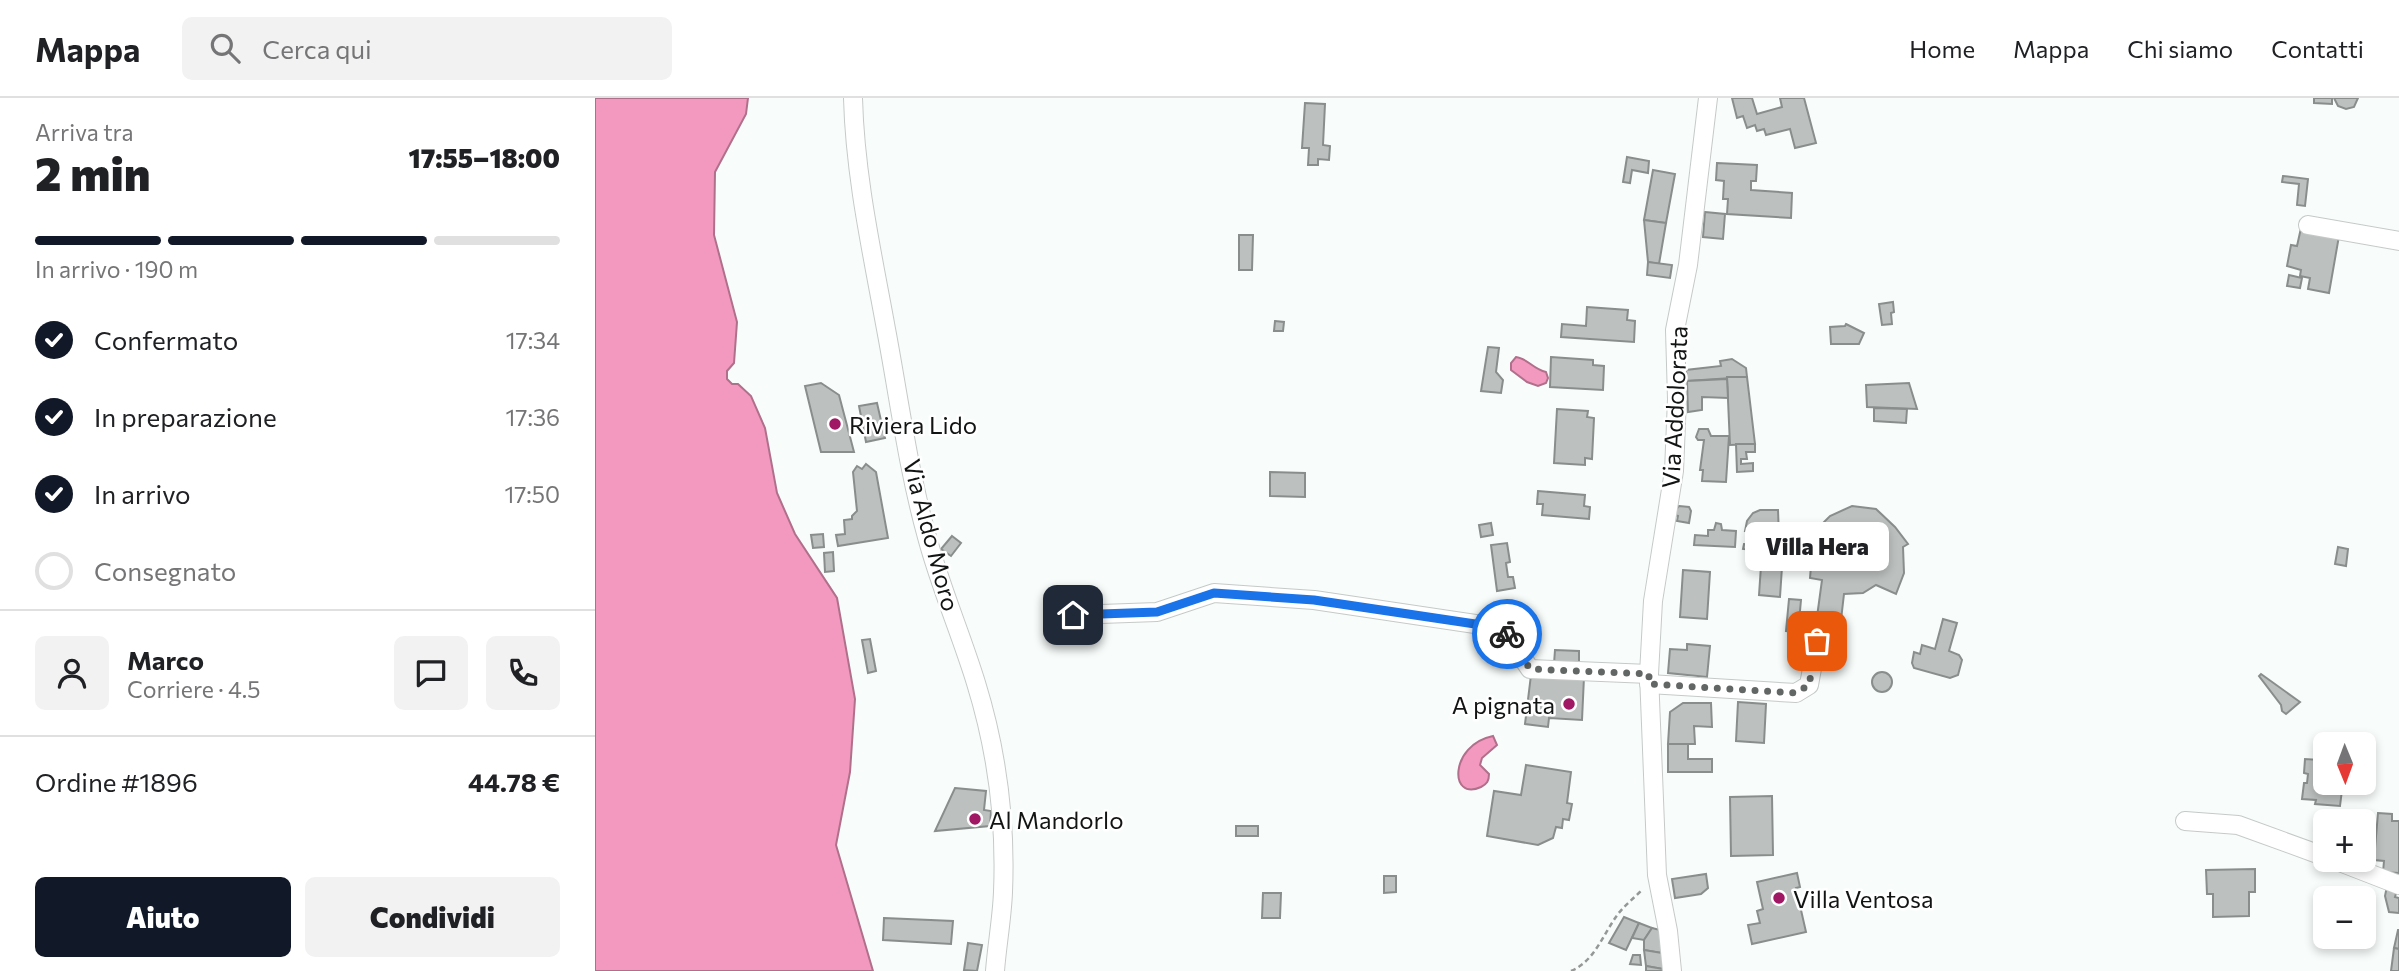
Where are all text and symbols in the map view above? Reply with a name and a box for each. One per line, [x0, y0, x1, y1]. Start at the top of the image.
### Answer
search box [182, 17, 672, 80]
text: Mappa [35, 28, 140, 69]
icon: search [206, 29, 244, 67]
text: Cerca qui [262, 33, 372, 64]
text: Home [1909, 34, 1975, 63]
text: Mappa [2013, 34, 2089, 63]
text: Chi siamo [2127, 34, 2233, 63]
text: Contatti [2271, 34, 2364, 63]
text: Arriva tra [35, 118, 134, 146]
text: 17:55–18:00 [409, 142, 560, 173]
text: 2 min [35, 144, 151, 200]
text: In arrivo · 190 m [35, 255, 198, 283]
icon: check [35, 321, 73, 359]
text: Confermato [94, 324, 238, 355]
street label: Via Addolorata [1655, 325, 1693, 489]
text: 17:34 [506, 326, 560, 354]
icon: check [35, 398, 73, 436]
text: In preparazione [94, 401, 277, 432]
text: 17:36 [506, 403, 560, 431]
place label: Riviera Lido [849, 410, 977, 439]
marker: Riviera Lido [827, 416, 843, 432]
street label: Via Aldo Moro [898, 456, 966, 614]
icon: check [35, 475, 73, 513]
text: In arrivo [94, 478, 191, 509]
text: 17:50 [504, 480, 560, 508]
callout: Villa Hera [1745, 522, 1889, 571]
text: Villa Hera [1765, 532, 1869, 560]
text: Consegnato [94, 555, 236, 586]
pin [1043, 585, 1103, 645]
icon: home [1054, 596, 1092, 634]
courier [1472, 599, 1542, 669]
pin [1787, 611, 1847, 671]
icon: bike [1488, 615, 1526, 653]
icon: bag [1798, 622, 1836, 660]
button: person [35, 636, 109, 710]
button: chat [394, 636, 468, 710]
button: phone [486, 636, 560, 710]
text: Marco [127, 644, 204, 675]
text: Corriere · 4.5 [127, 675, 260, 703]
place label: A pignata [1452, 690, 1555, 719]
marker: A pignata [1561, 696, 1577, 712]
north arrow [2313, 732, 2377, 794]
map controls [2313, 732, 2376, 949]
text: Ordine #1896 [35, 766, 198, 797]
text: 44.78 € [468, 766, 560, 797]
place label: Al Mandorlo [989, 805, 1124, 834]
button: + [2313, 809, 2376, 872]
marker: Al Mandorlo [967, 811, 983, 827]
button: Aiuto [35, 877, 291, 957]
button: Condividi [305, 877, 560, 957]
place label: Villa Ventosa [1793, 884, 1933, 913]
button: − [2313, 886, 2376, 949]
marker: Villa Ventosa [1771, 890, 1787, 906]

